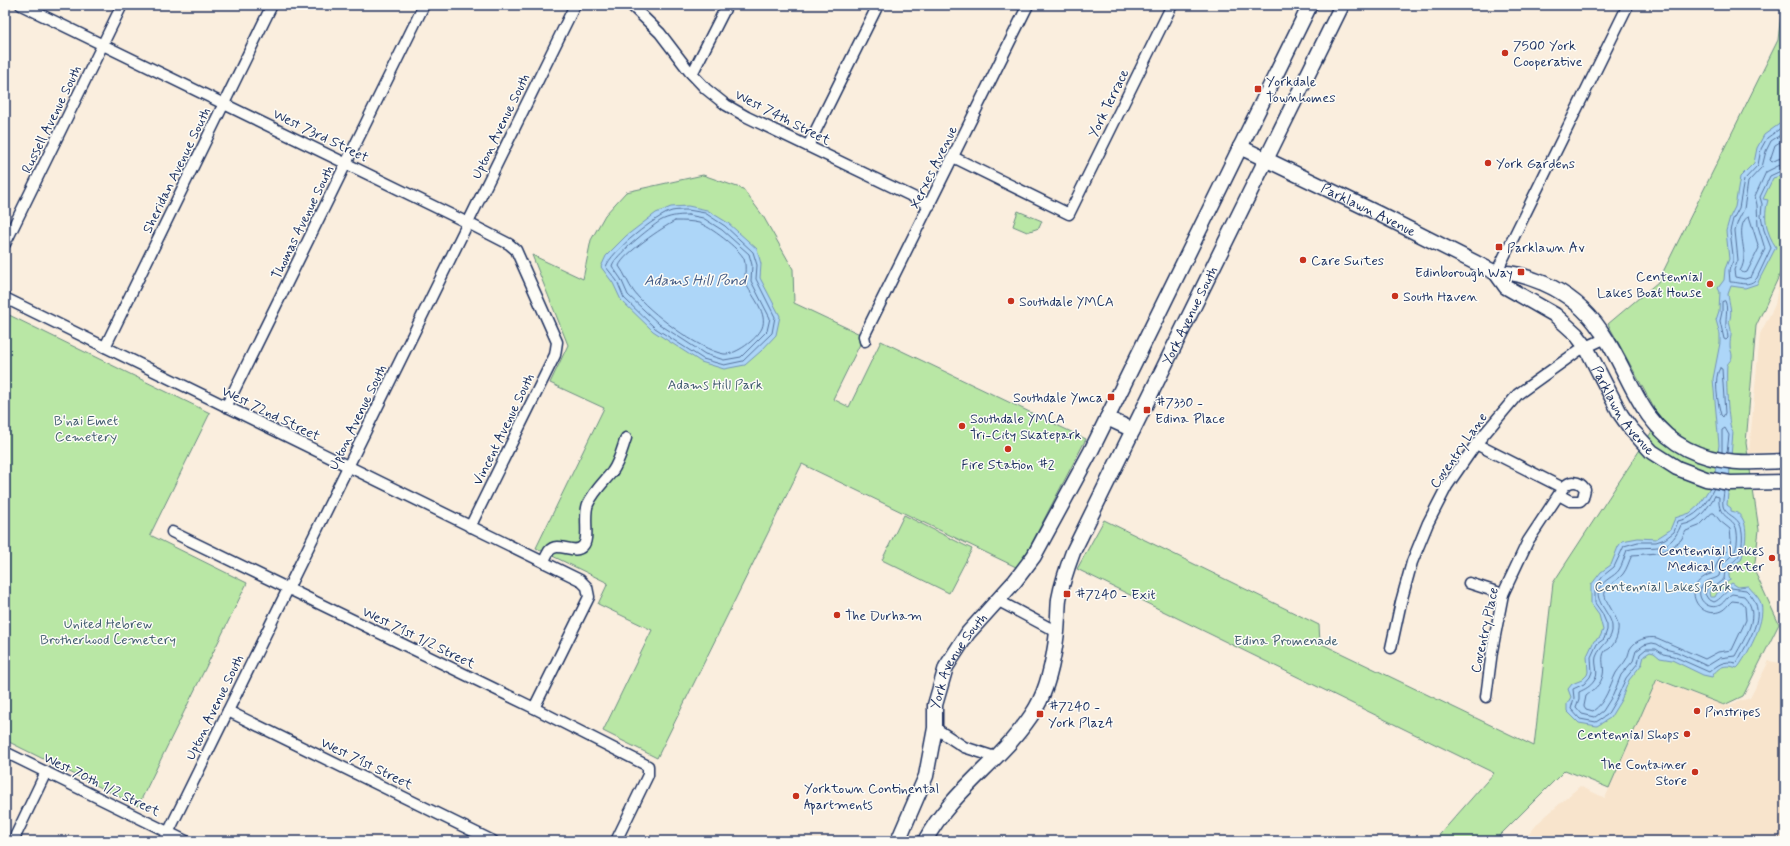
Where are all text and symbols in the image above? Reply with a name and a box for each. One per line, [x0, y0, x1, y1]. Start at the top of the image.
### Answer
place label: 7500 York Cooperative [1513, 37, 1582, 71]
marker: 7500 York Cooperative [1500, 48, 1510, 58]
street label: Russell Avenue South [18, 62, 86, 176]
street label: York Terrace [1085, 66, 1133, 141]
street label: Upton Avenue South [468, 70, 534, 182]
place label: Yorkdale Townhomes [1266, 73, 1335, 107]
marker: Yorkdale Townhomes [1253, 84, 1263, 94]
street label: West 74th Street [732, 86, 834, 150]
street label: Sheridan Avenue South [139, 104, 215, 236]
street label: West 73rd Street [270, 105, 372, 167]
street label: Xerxes Avenue [906, 123, 962, 212]
place label: York Gardens [1496, 155, 1575, 173]
marker: York Gardens [1483, 158, 1493, 168]
street label: Thomas Avenue South [267, 162, 338, 282]
street label: Parklawn Avenue [1318, 179, 1419, 241]
place label: Parklawn Av [1507, 239, 1585, 257]
marker: Parklawn Av [1494, 242, 1504, 252]
place label: Care Suites [1311, 252, 1384, 270]
marker: Care Suites [1298, 255, 1308, 265]
street label: York Avenue South [1158, 263, 1222, 368]
place label: Edinborough Way [1415, 264, 1513, 282]
marker: Edinborough Way [1516, 267, 1526, 277]
place label: Centennial Lakes Boat House [1597, 268, 1702, 302]
water label: Adams Hill Pond [644, 271, 747, 291]
marker: Centennial Lakes Boat House [1705, 279, 1715, 289]
place label: South Haven [1403, 288, 1478, 306]
marker: South Haven [1390, 291, 1400, 301]
place label: Southdale YMCA [1019, 293, 1114, 311]
marker: Southdale YMCA [1006, 296, 1016, 306]
street label: Upton Avenue South [325, 361, 391, 473]
street label: Parklawn Avenue [1587, 363, 1659, 460]
street label: Vincent Avenue South [469, 370, 539, 488]
park label: Adams Hill Park [667, 376, 763, 394]
street label: West 72nd Street [219, 382, 323, 446]
place label: Southdale Ymca [1013, 389, 1103, 407]
marker: Southdale Ymca [1106, 392, 1116, 402]
place label: #7330 - Edina Place [1155, 394, 1225, 428]
marker: #7330 - Edina Place [1142, 405, 1152, 415]
street label: Coventry Lane [1426, 409, 1492, 492]
place label: Southdale YMCA Tri-City Skatepark [970, 410, 1082, 444]
park label: B'nai Emet Cemetery [54, 412, 118, 446]
marker: Southdale YMCA Tri-City Skatepark [957, 421, 967, 431]
marker: Fire Station #2 [1003, 444, 1013, 454]
place label: Fire Station #2 [961, 456, 1055, 474]
place label: Centennial Lakes Medical Center [1659, 542, 1764, 576]
marker: Centennial Lakes Medical Center [1767, 553, 1777, 563]
park label: Centennial Lakes Park [1594, 578, 1732, 596]
place label: #7240 - Exit [1075, 586, 1156, 604]
street label: Coventry Place [1467, 586, 1503, 675]
marker: #7240 - Exit [1062, 589, 1072, 599]
street label: West 71st 1/2 Street [359, 603, 479, 673]
place label: The Durham [845, 607, 922, 625]
street label: York Avenue South [926, 609, 992, 711]
marker: The Durham [832, 610, 842, 620]
park label: United Hebrew Brotherhood Cemetery [40, 615, 176, 649]
park label: Edina Promenade [1234, 632, 1338, 650]
street label: Upton Avenue South [182, 651, 248, 763]
place label: #7240 - York PlazA [1048, 698, 1114, 732]
place label: Pinstripes [1705, 703, 1761, 721]
marker: Pinstripes [1692, 706, 1702, 716]
marker: #7240 - York PlazA [1035, 709, 1045, 719]
place label: Centennial Shops [1577, 726, 1679, 744]
marker: Centennial Shops [1682, 729, 1692, 739]
street label: West 71st Street [317, 734, 416, 794]
street label: West 70th 1/2 Street [40, 749, 164, 821]
place label: The Container Store [1601, 756, 1687, 790]
marker: The Container Store [1690, 767, 1700, 777]
place label: Yorktown Continental Apartments [804, 780, 939, 815]
marker: Yorktown Continental Apartments [791, 791, 801, 801]

